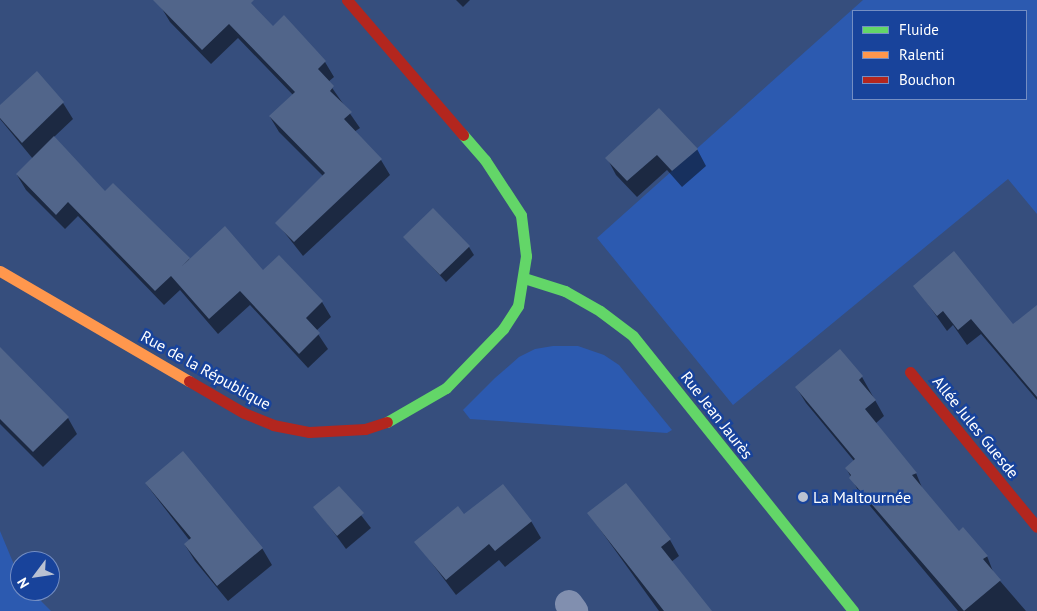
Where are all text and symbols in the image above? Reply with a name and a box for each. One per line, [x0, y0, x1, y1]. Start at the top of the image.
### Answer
legend [852, 10, 1027, 100]
text: Fluide [899, 20, 939, 39]
text: Ralenti [899, 45, 945, 64]
text: Bouchon [899, 70, 955, 89]
street label: Rue de la République [138, 326, 274, 414]
street label: Rue Jean Jaurès [677, 367, 757, 463]
street label: Allée Jules Guesde [929, 372, 1023, 482]
place label: La Maltournée [813, 487, 911, 507]
marker: La Maltournée [797, 491, 809, 503]
north arrow [10, 551, 60, 601]
text: N [13, 575, 33, 592]

